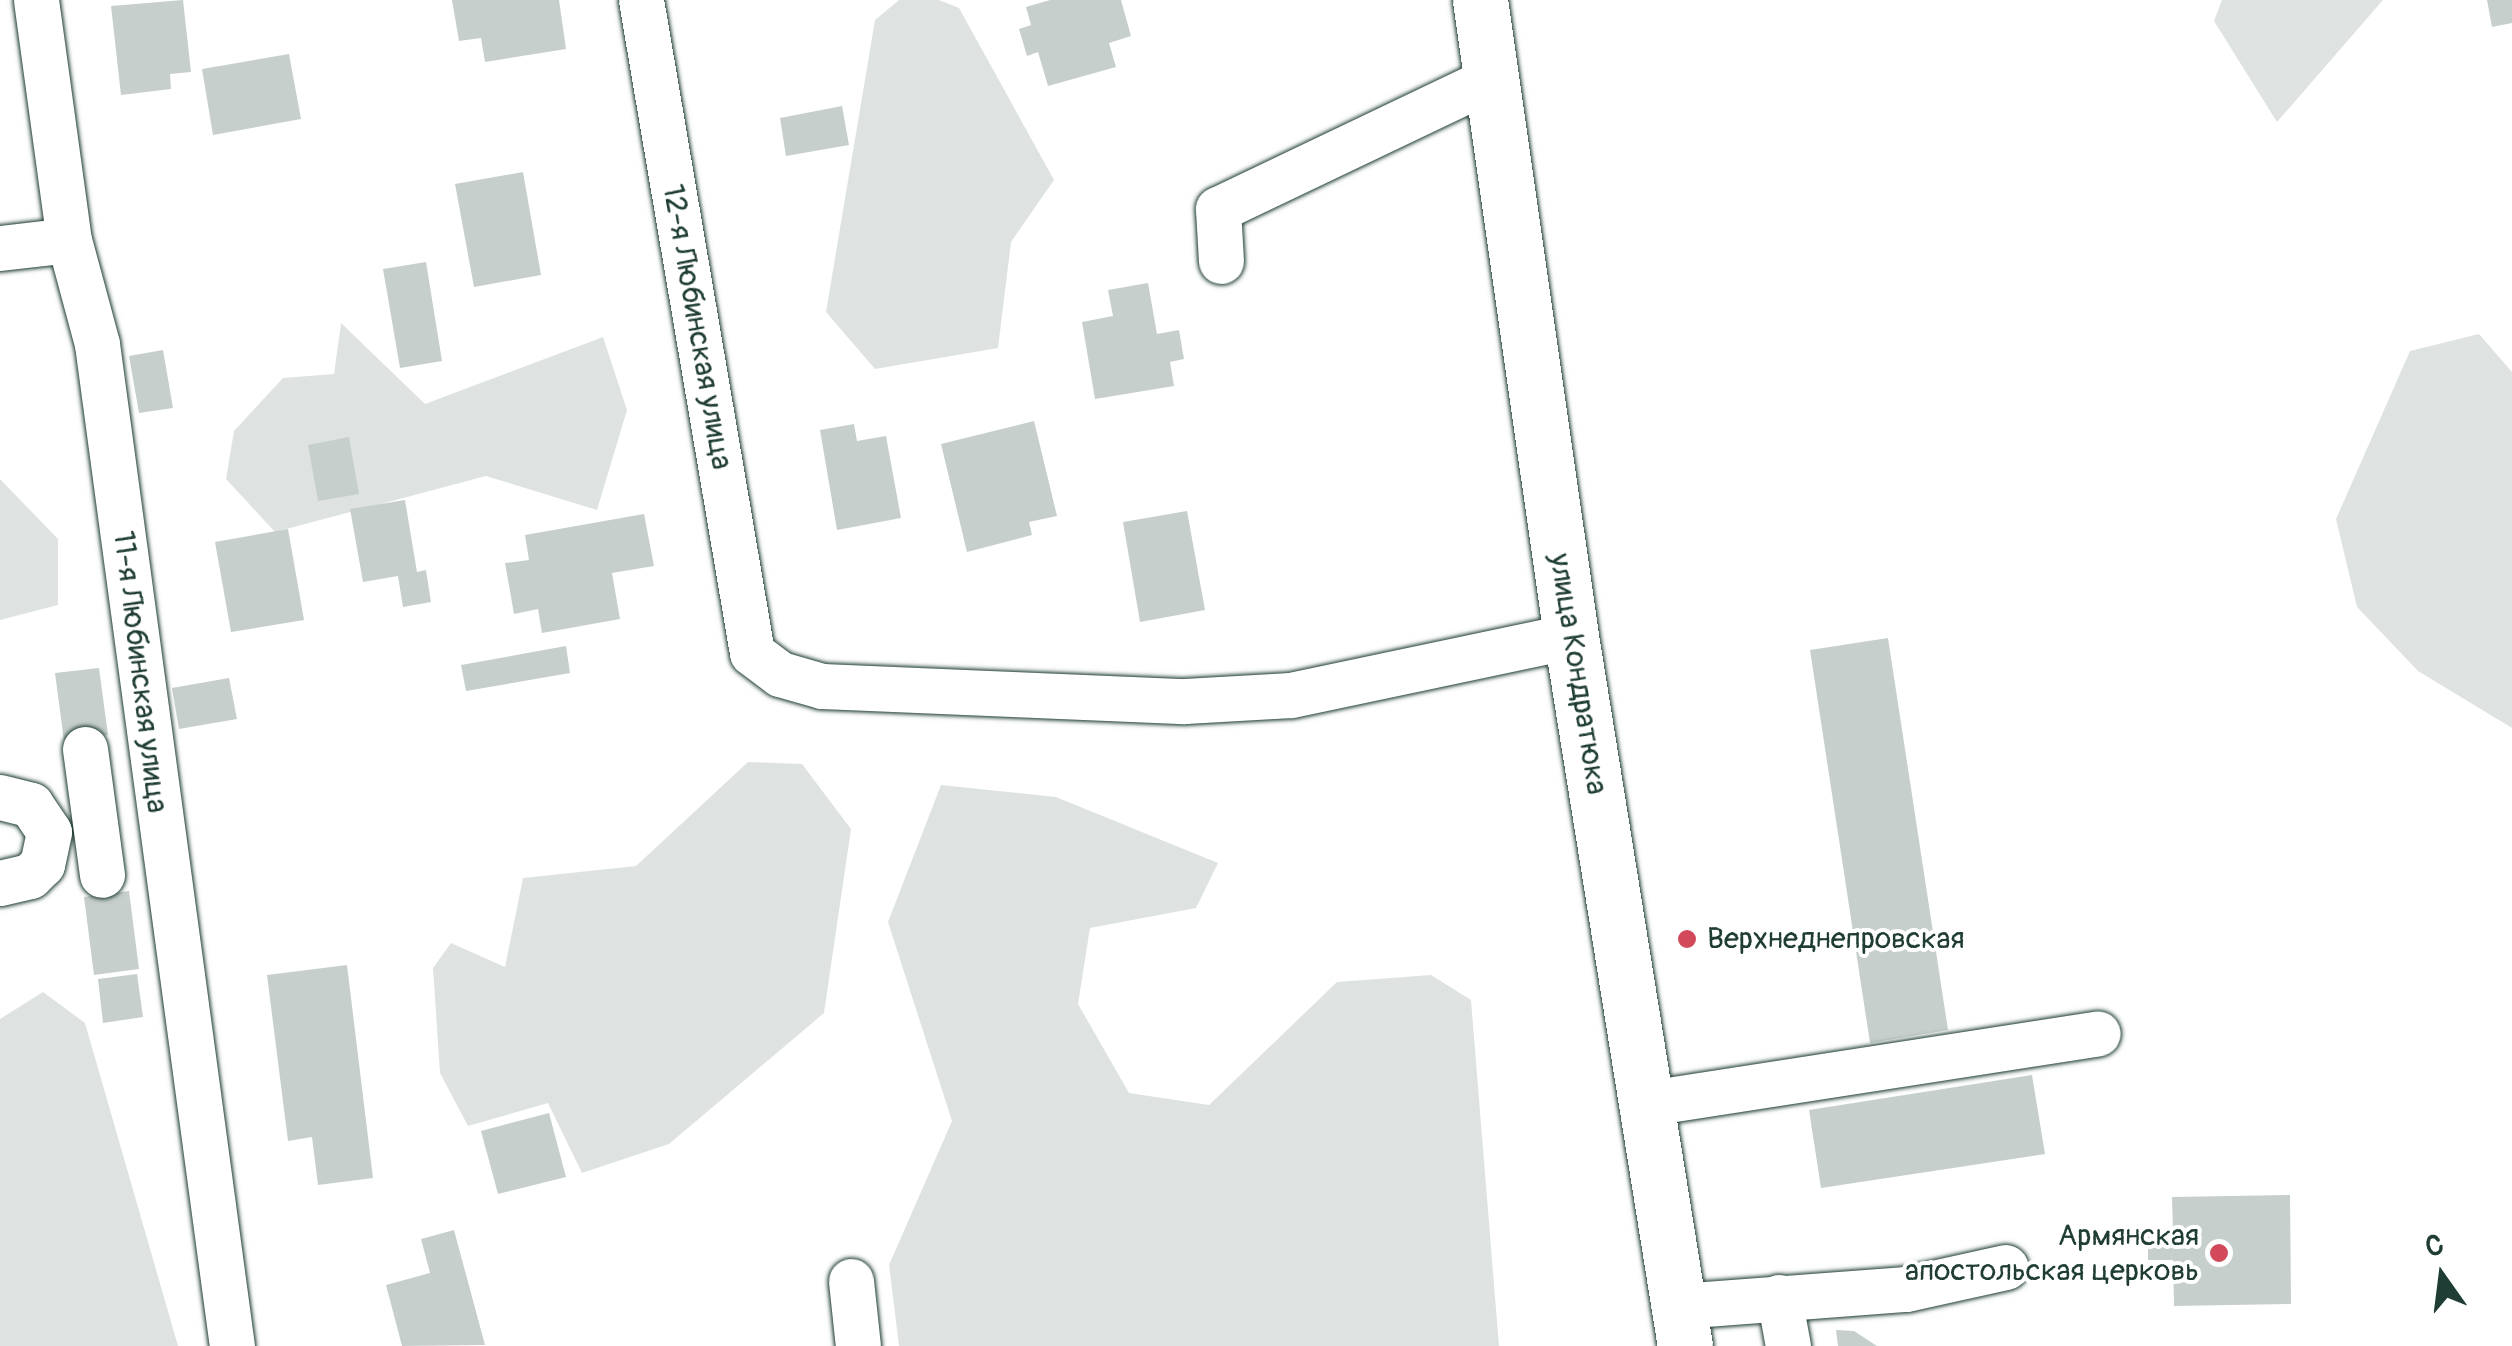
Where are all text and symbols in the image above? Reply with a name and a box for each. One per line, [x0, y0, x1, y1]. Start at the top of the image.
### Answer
street label: 12-я Любинская улица [654, 182, 740, 472]
street label: 11-я Любинская улица [105, 529, 175, 815]
street label: улица Кондратюка [1541, 551, 1615, 797]
place label: Верхнеднепровская [1707, 921, 1965, 957]
marker: Верхнеднепровская [1676, 928, 1698, 950]
place label: Армянская апостольская церковь [1905, 1218, 2199, 1288]
north arrow [2392, 1226, 2492, 1326]
text: С [2422, 1227, 2447, 1265]
marker: Армянская апостольская церковь [2208, 1242, 2230, 1264]

